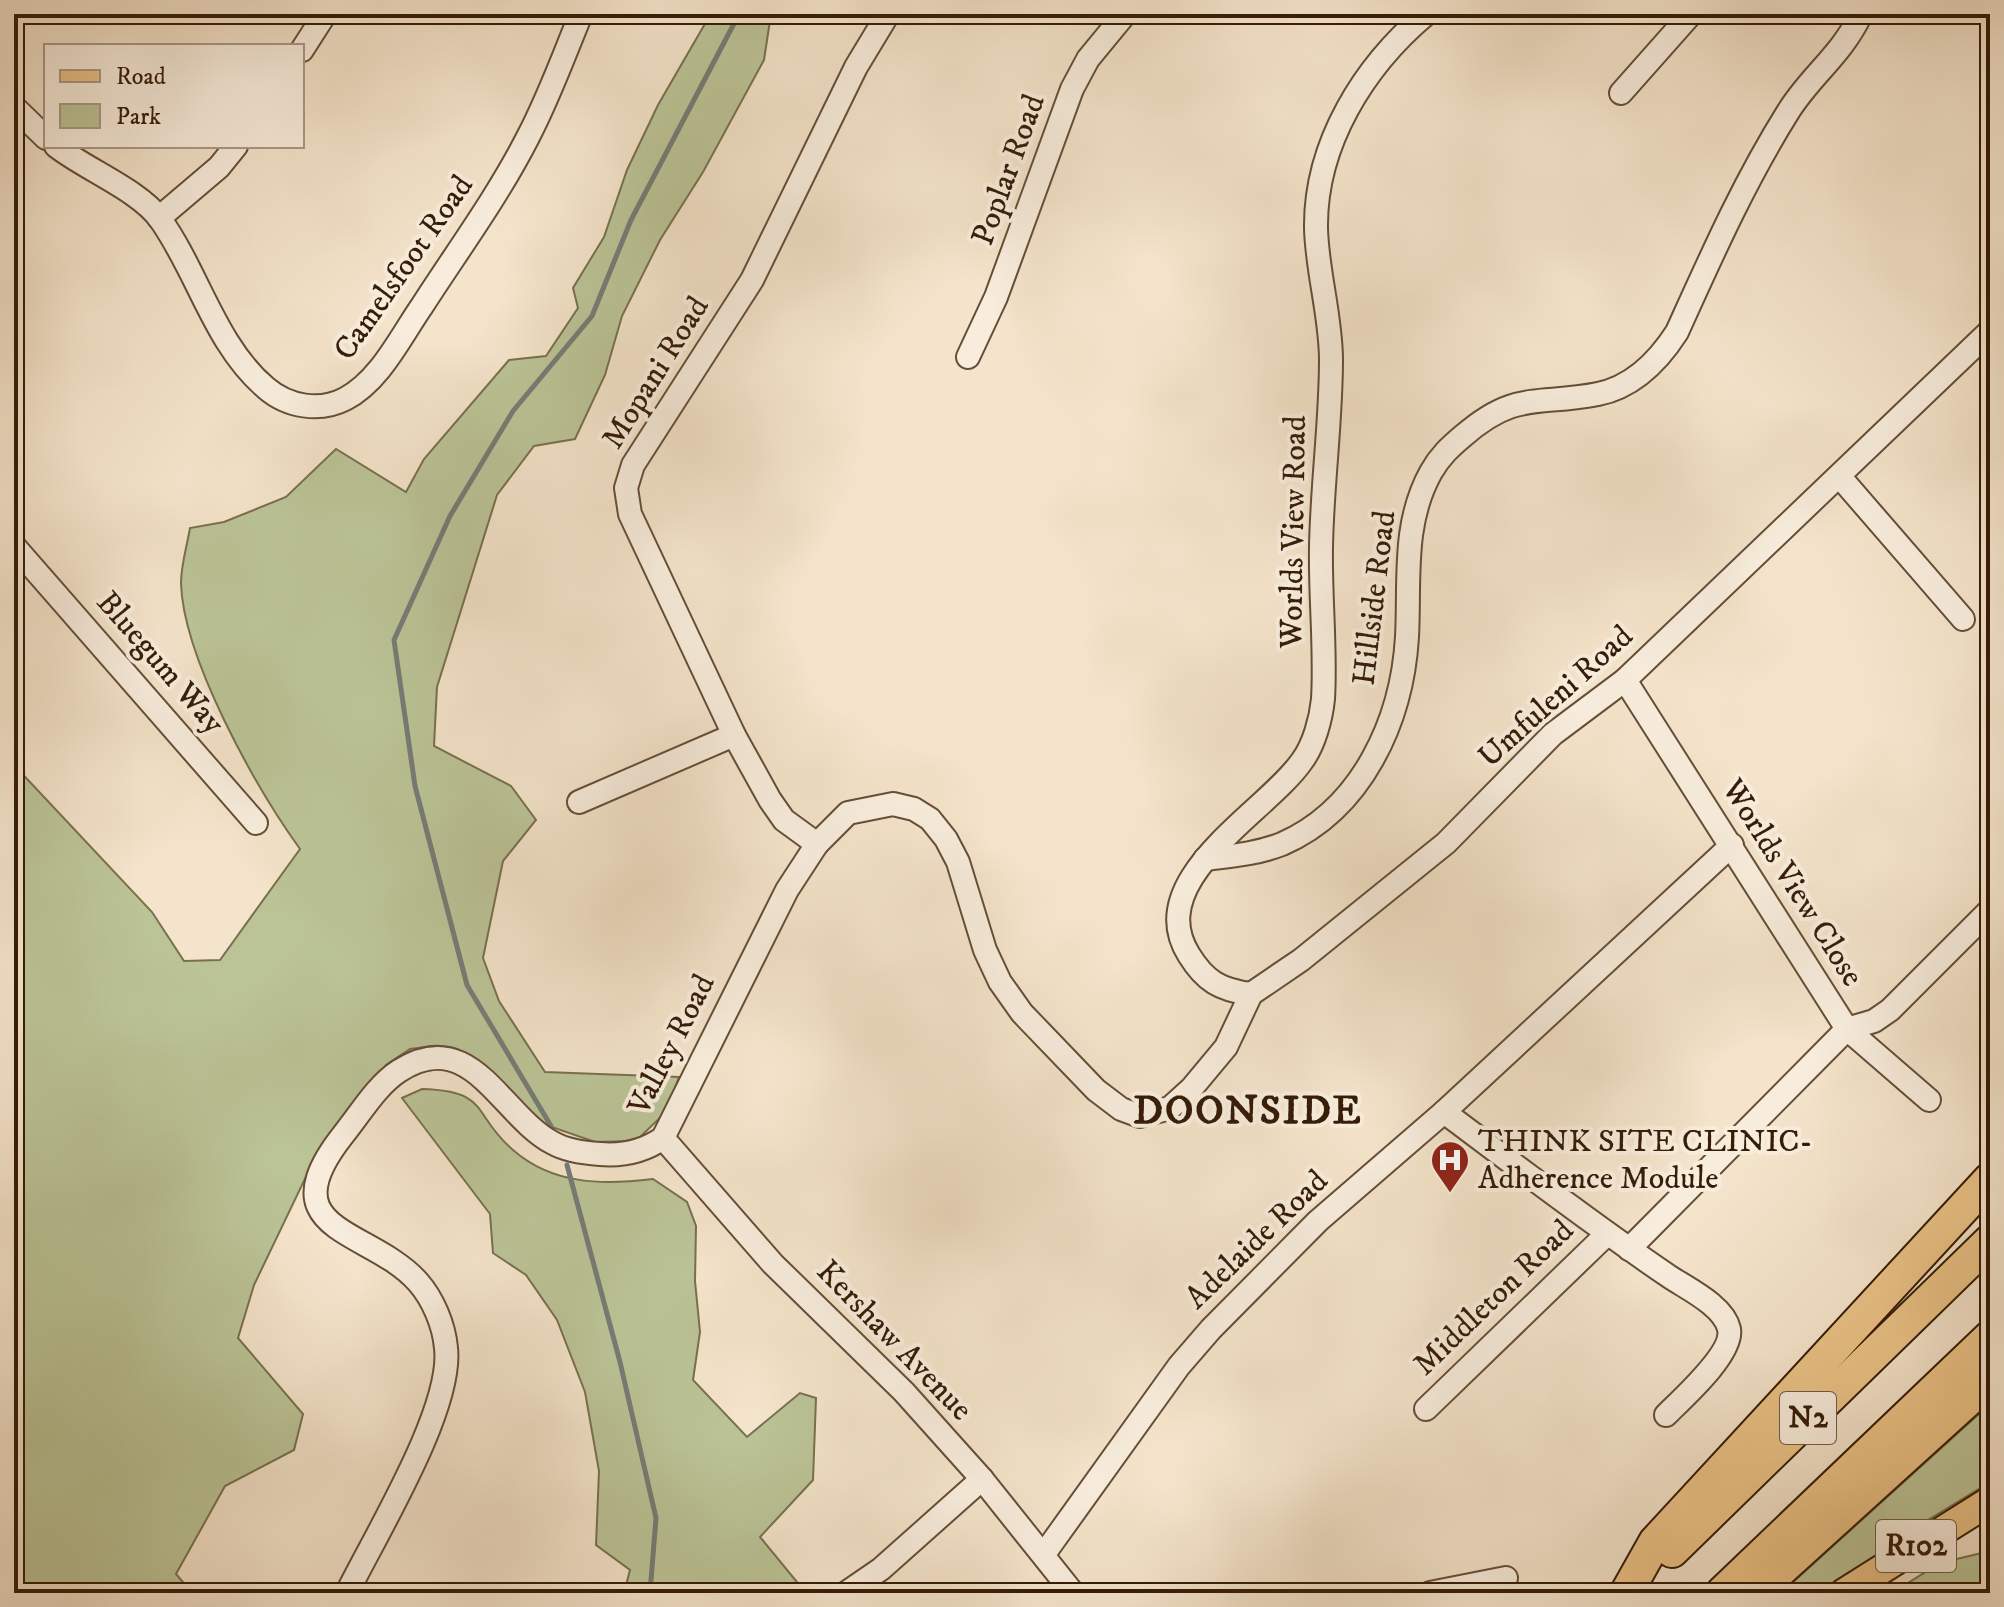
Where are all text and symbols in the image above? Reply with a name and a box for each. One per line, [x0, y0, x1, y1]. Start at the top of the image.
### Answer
legend [44, 44, 304, 148]
text: Road [116, 62, 166, 92]
street label: Poplar Road [963, 89, 1055, 251]
text: Park [116, 102, 161, 132]
street label: Camelsfoot Road [325, 168, 483, 368]
street label: Mopani Road [593, 289, 719, 457]
street label: Worlds View Road [1272, 415, 1316, 650]
street label: Hillside Road [1344, 508, 1406, 688]
street label: Bluegum Way [87, 583, 233, 743]
street label: Umfuleni Road [1470, 617, 1642, 777]
street label: Worlds View Close [1712, 771, 1872, 994]
street label: Valley Road [619, 968, 724, 1123]
district label: DOONSIDE [1133, 1087, 1363, 1137]
place label: THINK SITE CLINIC- Adherence Module [1478, 1122, 1813, 1199]
hospital icon: THINK SITE CLINIC- Adherence Module [1429, 1139, 1471, 1194]
street label: Adelaide Road [1177, 1162, 1337, 1318]
street label: Middleton Road [1405, 1211, 1583, 1385]
street label: Kershaw Avenue [807, 1252, 981, 1430]
road number: N2 [1780, 1392, 1836, 1444]
road number: R102 [1876, 1520, 1956, 1572]

